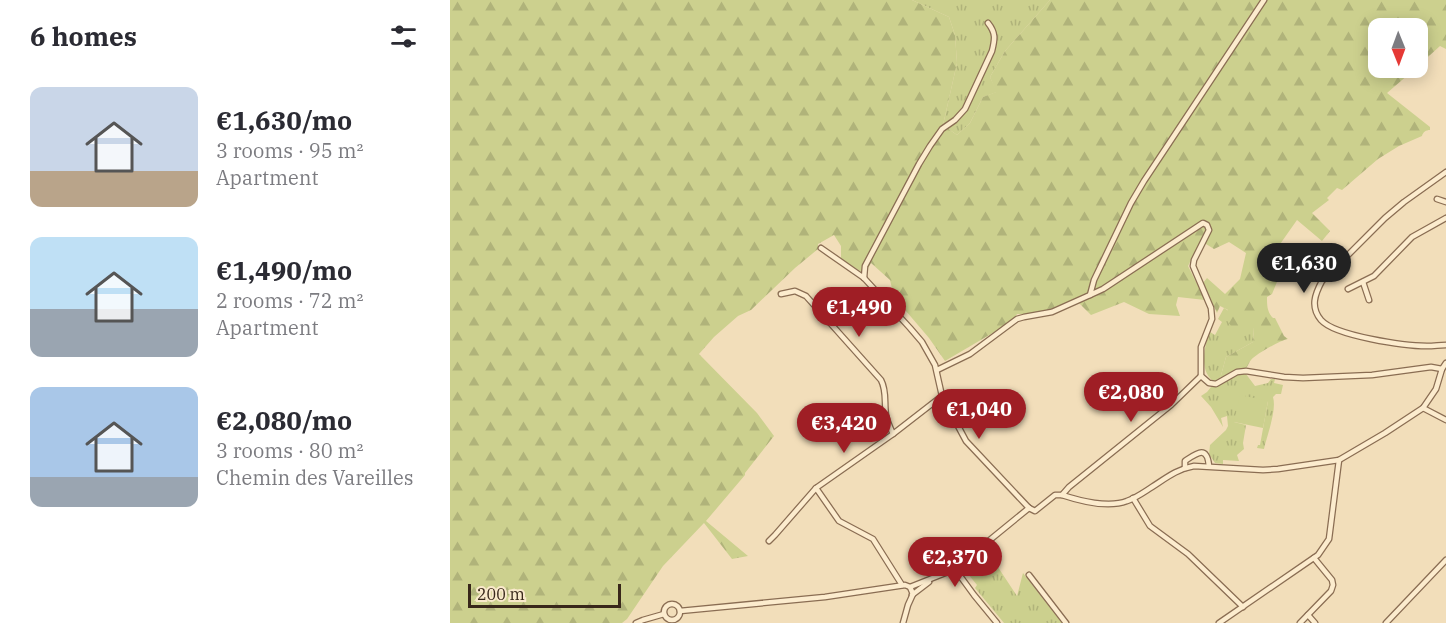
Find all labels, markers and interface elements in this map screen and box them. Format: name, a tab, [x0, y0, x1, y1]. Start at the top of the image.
north arrow	[1368, 18, 1428, 78]
map controls	[1368, 18, 1428, 78]
text: 6 homes	[30, 19, 137, 53]
icon: filters	[387, 20, 420, 53]
text: €1,630/mo	[216, 103, 352, 137]
icon: home	[78, 111, 150, 183]
text: 3 rooms · 95 m²	[216, 137, 363, 164]
text: Apartment	[216, 164, 319, 191]
pin: €1,630	[1255, 243, 1353, 294]
text: €1,630	[1271, 249, 1337, 276]
text: €1,490/mo	[216, 253, 352, 287]
icon: home	[78, 261, 150, 333]
text: 2 rooms · 72 m²	[216, 287, 363, 314]
pin: €1,490	[810, 287, 908, 338]
text: €1,490	[826, 293, 892, 320]
text: Apartment	[216, 314, 319, 341]
pin: €2,080	[1082, 372, 1180, 423]
text: €2,080	[1098, 378, 1164, 405]
pin: €1,040	[930, 389, 1028, 440]
text: €1,040	[946, 395, 1012, 422]
text: €2,080/mo	[216, 403, 352, 437]
pin: €3,420	[795, 403, 893, 454]
text: €3,420	[811, 409, 877, 436]
icon: home	[78, 411, 150, 483]
text: 3 rooms · 80 m²	[216, 437, 363, 464]
text: Chemin des Vareilles	[216, 464, 414, 491]
pin: €2,370	[906, 537, 1004, 588]
text: €2,370	[922, 543, 988, 570]
scale bar	[468, 581, 621, 608]
text: 200 m	[477, 584, 525, 604]

